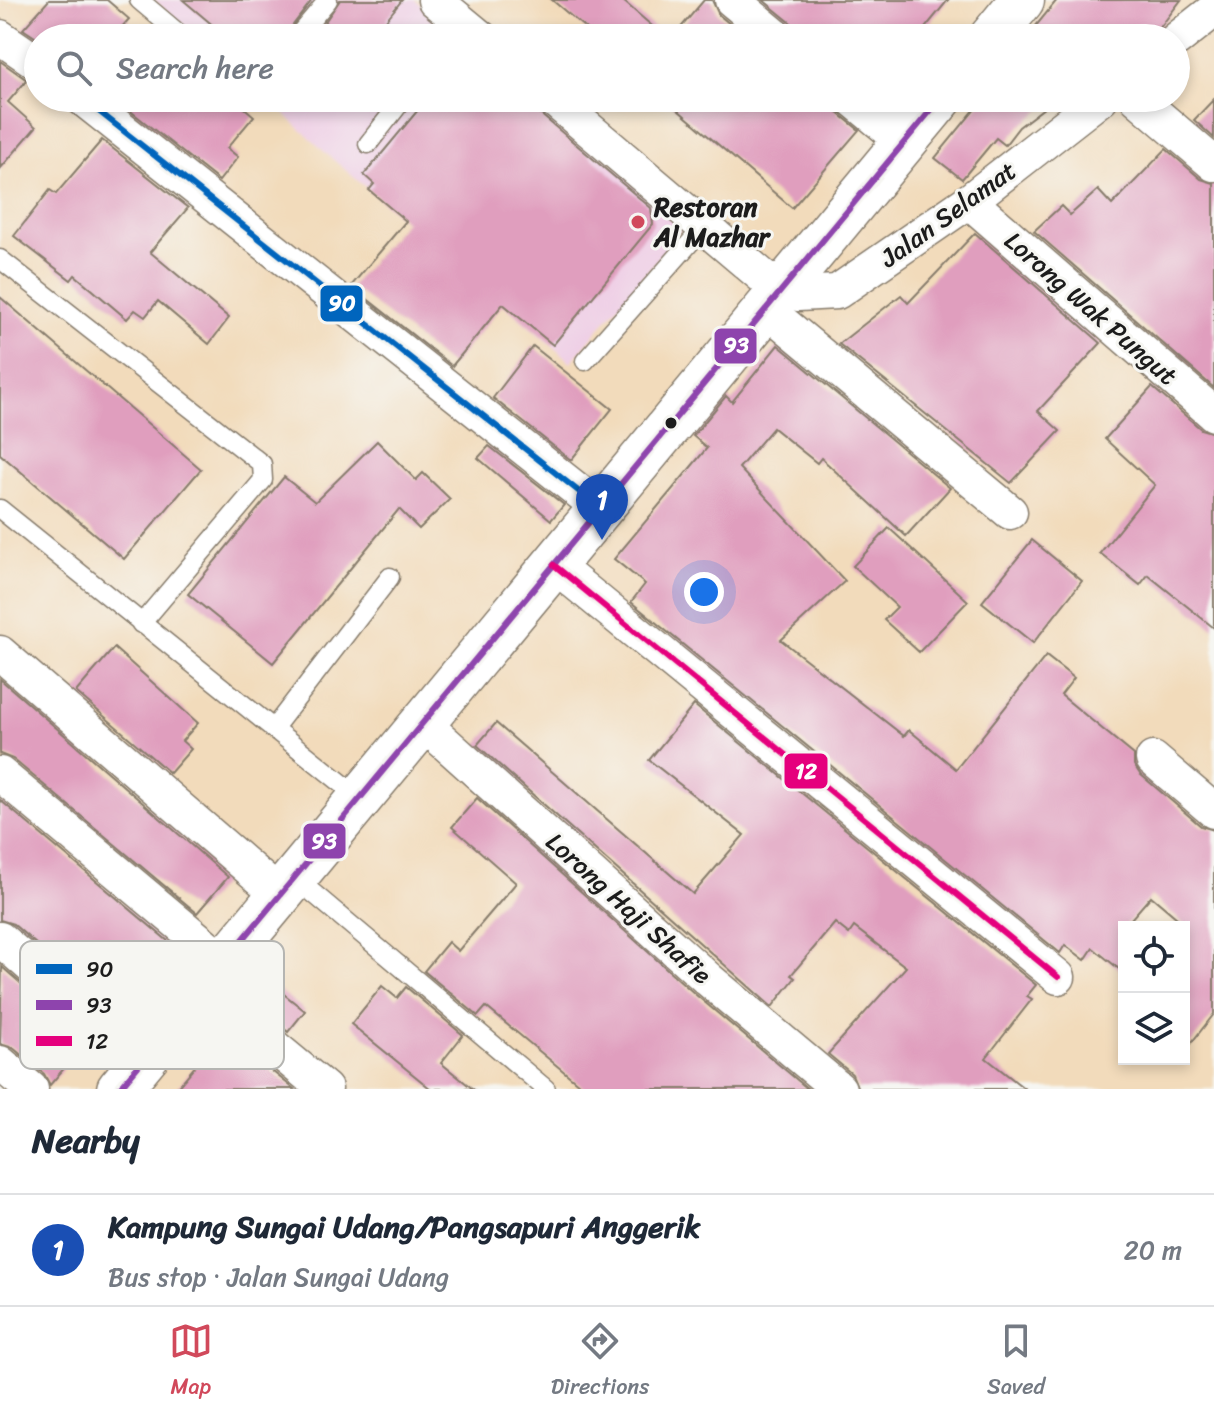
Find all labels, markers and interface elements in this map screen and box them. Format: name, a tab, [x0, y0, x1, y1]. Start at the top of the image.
search box	[24, 24, 1190, 112]
text: Search here	[116, 41, 274, 95]
icon: search	[52, 46, 96, 90]
street label: Jalan Selamat	[869, 148, 1026, 280]
place label: Restoran Al Mazhar	[653, 184, 772, 260]
marker: Restoran Al Mazhar	[629, 213, 647, 231]
street label: Lorong Wak Pungut	[994, 219, 1188, 397]
line badge: 90	[319, 284, 364, 323]
text: 90	[328, 284, 356, 323]
text: 93	[723, 326, 749, 365]
line badge: 93	[713, 327, 758, 365]
unlabelled marker	[663, 415, 679, 431]
pin: 1	[576, 474, 628, 540]
your location	[684, 572, 724, 612]
line badge: 12	[783, 752, 829, 790]
text: 12	[795, 752, 817, 791]
street label: Lorong Haji Shafie	[535, 820, 723, 996]
line badge: 93	[302, 822, 347, 860]
text: 93	[311, 822, 337, 861]
map controls	[1118, 921, 1190, 1065]
button: locate	[1118, 921, 1190, 993]
legend	[20, 941, 284, 1069]
text: 90	[86, 950, 113, 989]
text: 93	[86, 986, 112, 1025]
button: layers	[1118, 993, 1190, 1065]
text: 12	[86, 1022, 108, 1061]
text: Nearby	[32, 1111, 140, 1171]
text: Kampung Sungai Udang/Pangsapuri Anggerik	[108, 1200, 700, 1254]
text: 1	[52, 1227, 64, 1273]
text: 20 m	[1124, 1227, 1182, 1273]
text: Bus stop · Jalan Sungai Udang	[108, 1254, 449, 1300]
tab: Map	[169, 1319, 213, 1406]
tab: Directions	[551, 1319, 649, 1406]
tab: Saved	[987, 1319, 1045, 1406]

